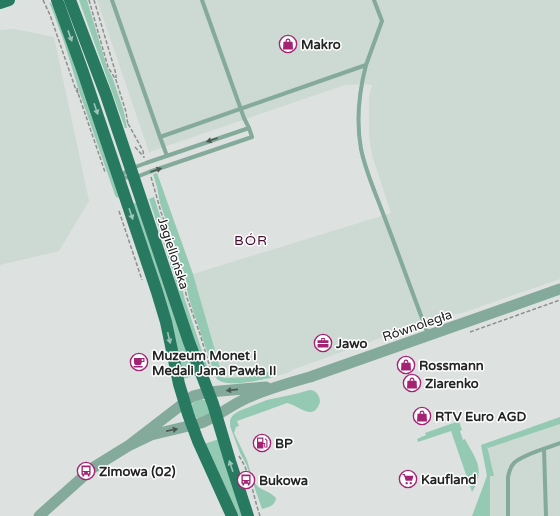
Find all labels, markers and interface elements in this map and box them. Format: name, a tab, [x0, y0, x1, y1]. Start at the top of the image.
one-way arrow	[68, 30, 74, 42]
shop icon: Makro	[278, 34, 298, 54]
place label: Makro	[301, 37, 341, 53]
one-way arrow	[93, 103, 99, 115]
one-way arrow	[206, 138, 218, 144]
one-way arrow	[150, 166, 162, 172]
one-way arrow	[129, 208, 135, 220]
street label: Jagiellońska	[154, 215, 192, 291]
district label: BÓR	[234, 232, 268, 249]
street label: Równoległa	[380, 307, 454, 345]
one-way arrow	[167, 332, 173, 344]
office icon: Jawo	[313, 333, 333, 353]
place label: Jawo	[335, 336, 367, 352]
place label: Muzeum Monet i Medali Jana Pawła II	[152, 348, 276, 379]
cafe icon: Muzeum Monet i Medali Jana Pawła II	[129, 352, 149, 372]
shop icon: Rossmann	[396, 355, 416, 375]
place label: Rossmann	[419, 358, 484, 374]
shop icon: Ziarenko	[402, 373, 422, 393]
place label: Ziarenko	[425, 376, 479, 392]
one-way arrow	[226, 387, 238, 393]
shop icon: RTV Euro AGD	[412, 406, 432, 426]
place label: RTV Euro AGD	[435, 409, 527, 425]
one-way arrow	[166, 426, 178, 432]
fuel station icon: BP	[252, 433, 272, 453]
place label: BP	[275, 436, 293, 452]
one-way arrow	[228, 459, 234, 471]
bus stop icon: Zimowa (02)	[76, 461, 96, 481]
place label: Zimowa (02)	[99, 464, 176, 480]
supermarket icon: Kaufland	[398, 469, 418, 489]
bus stop icon: Bukowa	[236, 470, 256, 490]
place label: Kaufland	[421, 472, 477, 488]
place label: Bukowa	[259, 473, 308, 489]

